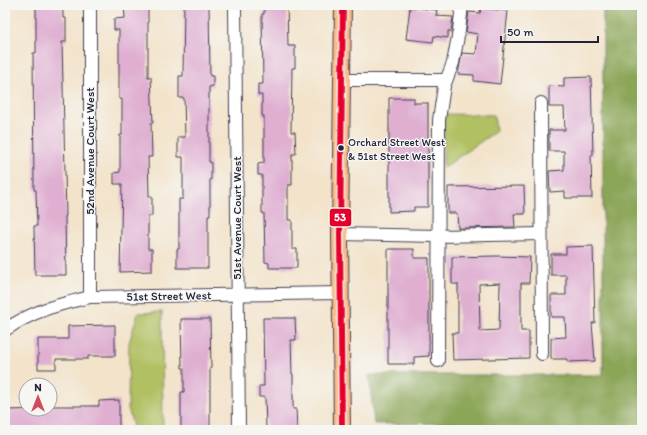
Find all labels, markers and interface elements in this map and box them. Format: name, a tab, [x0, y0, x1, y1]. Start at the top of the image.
scale bar	[501, 18, 598, 44]
text: 50 m	[507, 25, 533, 39]
street label: 52nd Avenue Court West	[83, 87, 97, 215]
place label: Orchard Street West & 51st Street West	[348, 136, 445, 163]
marker: Orchard Street West & 51st Street West	[336, 143, 346, 153]
street label: 51st Avenue Court West	[230, 156, 244, 280]
line badge: 53	[329, 208, 352, 227]
text: 53	[334, 211, 346, 224]
street label: 51st Street West	[126, 288, 212, 304]
north arrow	[18, 377, 58, 417]
text: N	[34, 381, 42, 394]

